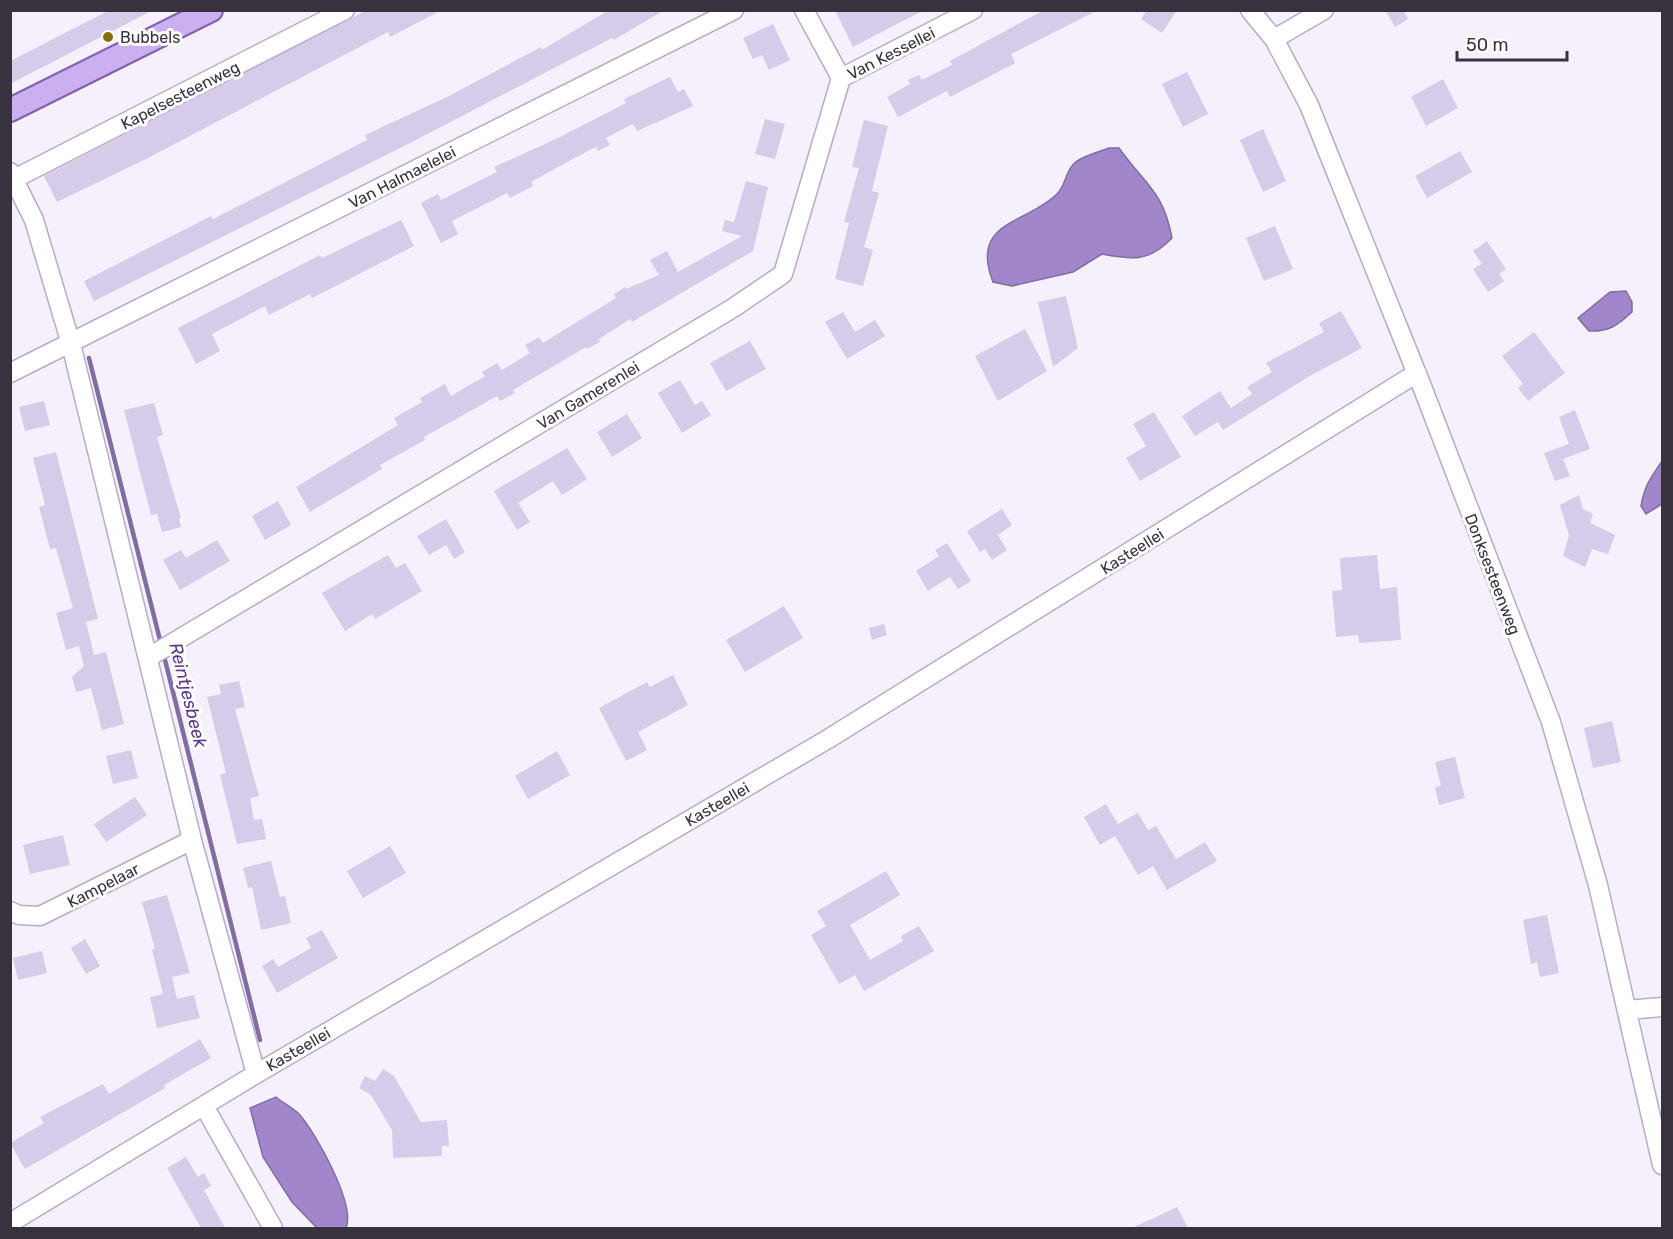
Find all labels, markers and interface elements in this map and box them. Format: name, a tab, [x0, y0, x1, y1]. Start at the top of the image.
street label: Van Kessellei	[844, 23, 938, 84]
scale bar	[1457, 24, 1566, 62]
place label: Bubbels	[120, 28, 180, 47]
marker: Bubbels	[101, 30, 115, 44]
text: 50 m	[1466, 34, 1509, 56]
street label: Kapelsesteenweg	[118, 57, 243, 134]
street label: Van Halmaelelei	[345, 142, 459, 213]
street label: Van Gamerenlei	[534, 357, 643, 434]
street label: Donksesteenweg	[1461, 511, 1524, 637]
street label: Kasteellei	[1097, 524, 1168, 578]
water label: Reintjesbeek	[164, 640, 212, 751]
street label: Kasteellei	[682, 778, 753, 830]
street label: Kampelaar	[64, 859, 143, 912]
street label: Kasteellei	[263, 1023, 334, 1075]

